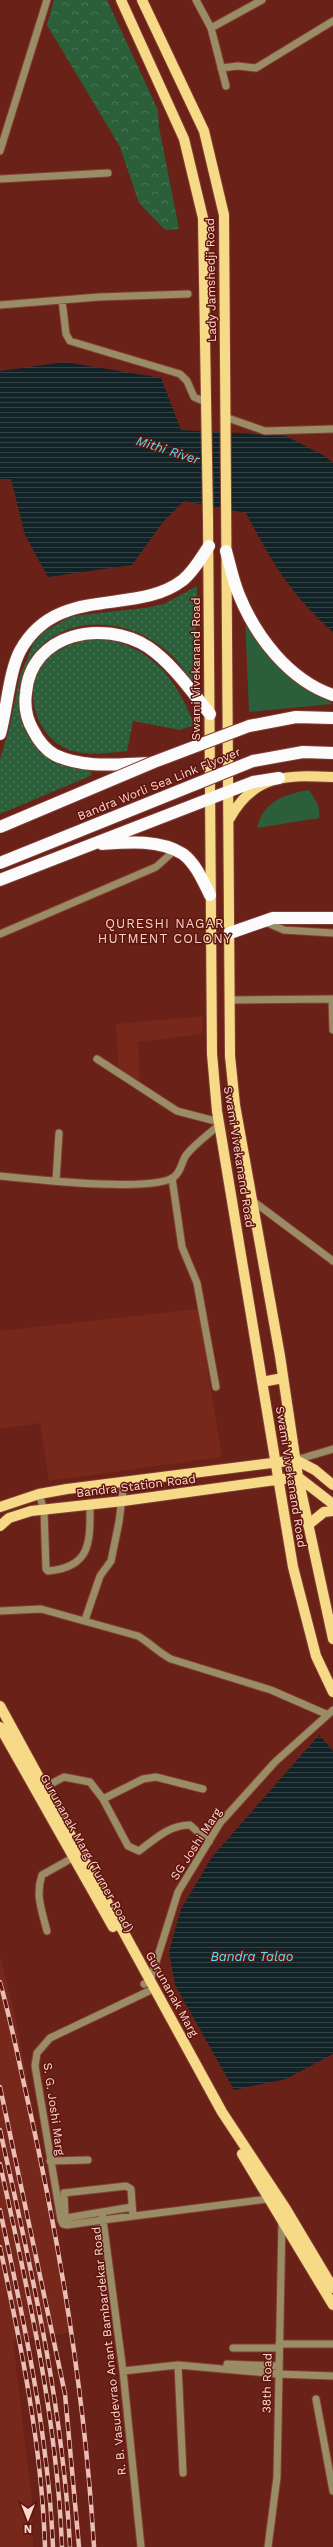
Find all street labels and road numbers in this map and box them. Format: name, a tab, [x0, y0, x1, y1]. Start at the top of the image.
street label: Lady Jamshedji Road	[203, 218, 219, 342]
street label: Swami Vivekanand Road	[189, 598, 203, 740]
street label: Bandra Worli Sea Link Flyover	[75, 745, 243, 823]
street label: Swami Vivekanand Road	[221, 1085, 257, 1229]
street label: Swami Vivekanand Road	[273, 1405, 309, 1549]
street label: Bandra Station Road	[75, 1472, 197, 1500]
street label: Gurunanak Marg (Turner Road)	[37, 1771, 137, 1935]
street label: SG Joshi Marg	[168, 1805, 225, 1883]
street label: Gurunanak Marg	[143, 1949, 202, 2040]
street label: S. G. Joshi Marg	[41, 2062, 68, 2157]
street label: R. B. Vasudevrao Anant Bambardekar Road	[89, 2226, 129, 2476]
street label: 38th Road	[259, 2353, 275, 2413]

